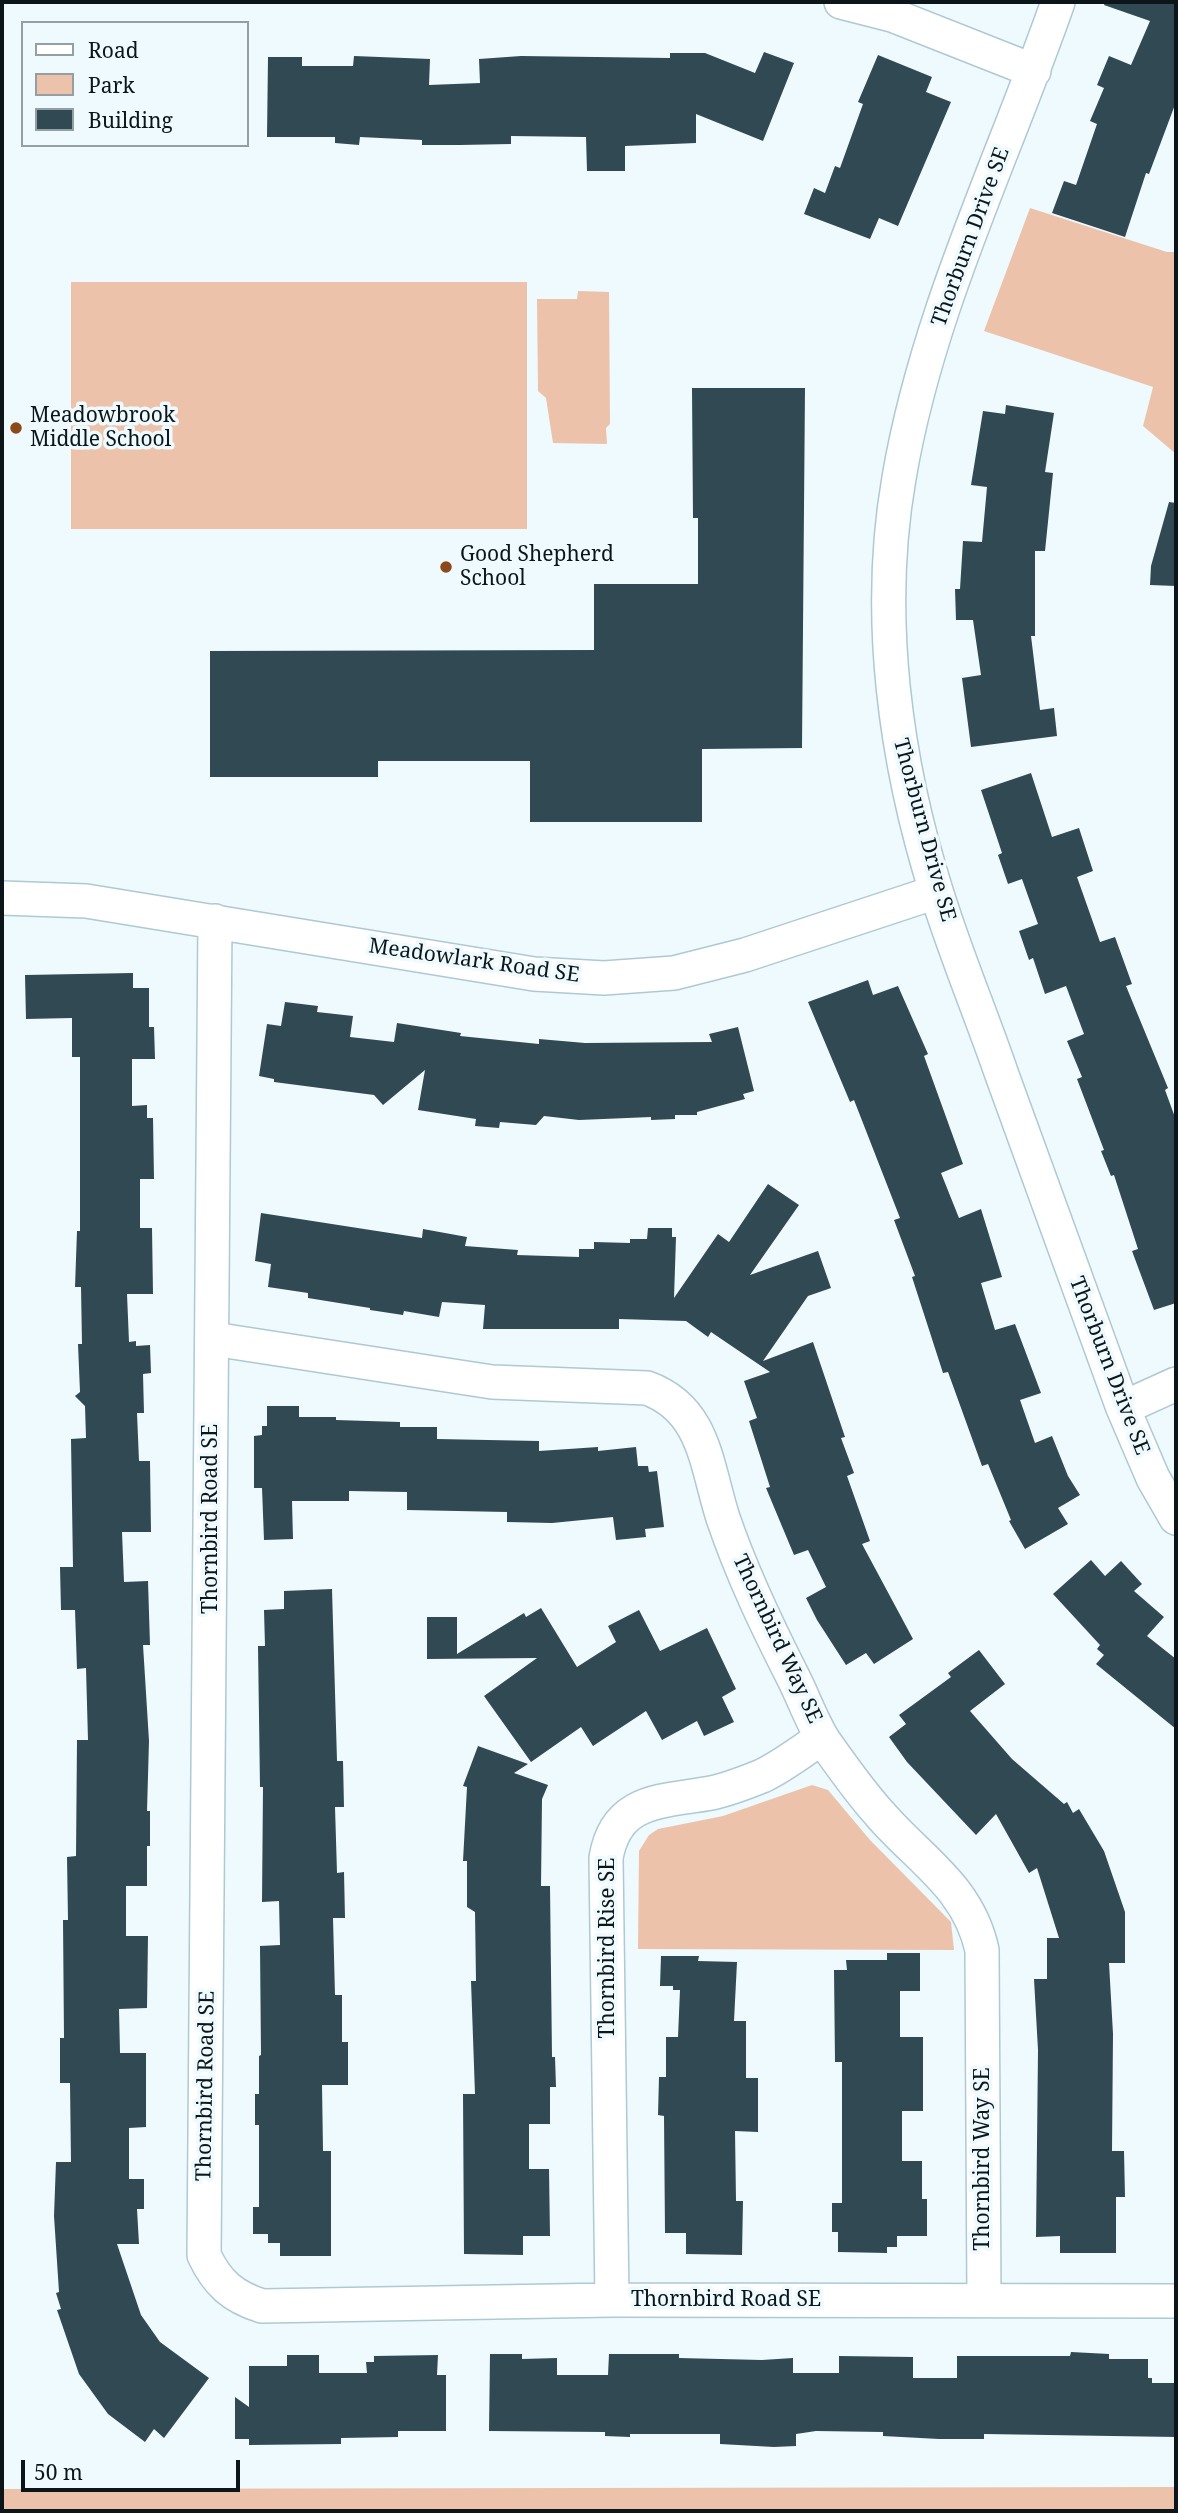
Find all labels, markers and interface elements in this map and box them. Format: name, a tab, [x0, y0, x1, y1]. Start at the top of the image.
legend	[21, 21, 248, 147]
text: Road	[88, 36, 139, 64]
text: Park	[88, 71, 135, 99]
text: Building	[88, 106, 173, 134]
street label: Thorburn Drive SE	[927, 144, 1015, 330]
place label: Meadowbrook Middle School	[30, 403, 175, 453]
marker: Meadowbrook Middle School	[8, 420, 24, 436]
place label: Good Shepherd School	[460, 542, 614, 592]
marker: Good Shepherd School	[438, 559, 454, 575]
street label: Thorburn Drive SE	[887, 736, 961, 924]
street label: Meadowlark Road SE	[367, 934, 581, 988]
street label: Thorburn Drive SE	[1063, 1273, 1155, 1459]
street label: Thornbird Road SE	[198, 1424, 224, 1614]
street label: Thornbird Way SE	[727, 1551, 827, 1727]
street label: Thornbird Rise SE	[595, 1858, 621, 2038]
street label: Thornbird Road SE	[192, 1991, 220, 2181]
street label: Thornbird Way SE	[970, 2067, 996, 2251]
street label: Thornbird Road SE	[631, 2287, 821, 2313]
scale bar	[24, 2446, 243, 2490]
text: 50 m	[34, 2458, 83, 2486]

